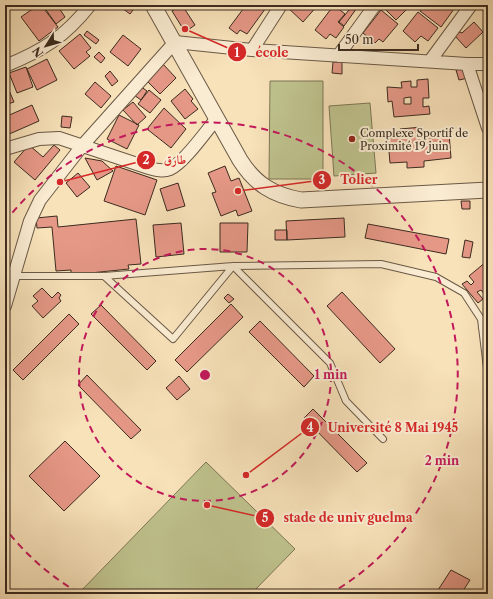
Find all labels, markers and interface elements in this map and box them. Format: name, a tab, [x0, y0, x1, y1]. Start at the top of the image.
north arrow	[26, 26, 66, 66]
scale bar	[339, 26, 418, 52]
text: 50 m	[345, 32, 374, 47]
callout: école	[227, 40, 296, 64]
text: N	[29, 44, 46, 60]
text: 1	[234, 45, 240, 60]
text: école	[256, 45, 288, 60]
place label: Complexe Sportif de Proximité 19 juin	[360, 126, 468, 153]
marker: Complexe Sportif de Proximité 19 juin	[347, 134, 357, 144]
callout: طارق	[136, 148, 194, 172]
text: 2	[142, 152, 150, 167]
text: طارق	[164, 152, 186, 167]
callout: Tolier	[312, 168, 385, 192]
text: 3	[319, 172, 326, 187]
text: Tolier	[340, 172, 378, 187]
text: 1 min	[315, 367, 348, 382]
centre of rings	[198, 368, 212, 382]
callout: Université 8 Mai 1945	[300, 415, 466, 439]
text: 4	[306, 420, 314, 435]
text: Université 8 Mai 1945	[328, 420, 459, 435]
text: 2 min	[425, 453, 460, 468]
callout: stade de univ guelma	[255, 506, 421, 530]
text: 5	[262, 510, 269, 525]
text: stade de univ guelma	[283, 510, 414, 525]

